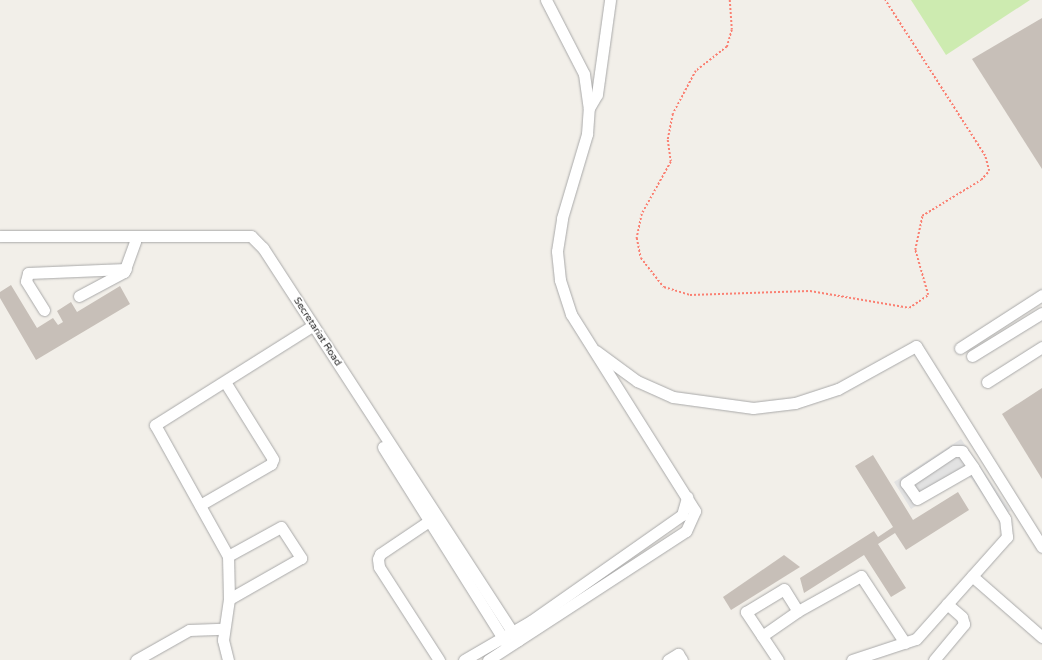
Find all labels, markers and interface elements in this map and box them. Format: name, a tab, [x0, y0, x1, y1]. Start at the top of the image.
street label: Secretariat Road	[290, 295, 344, 369]

